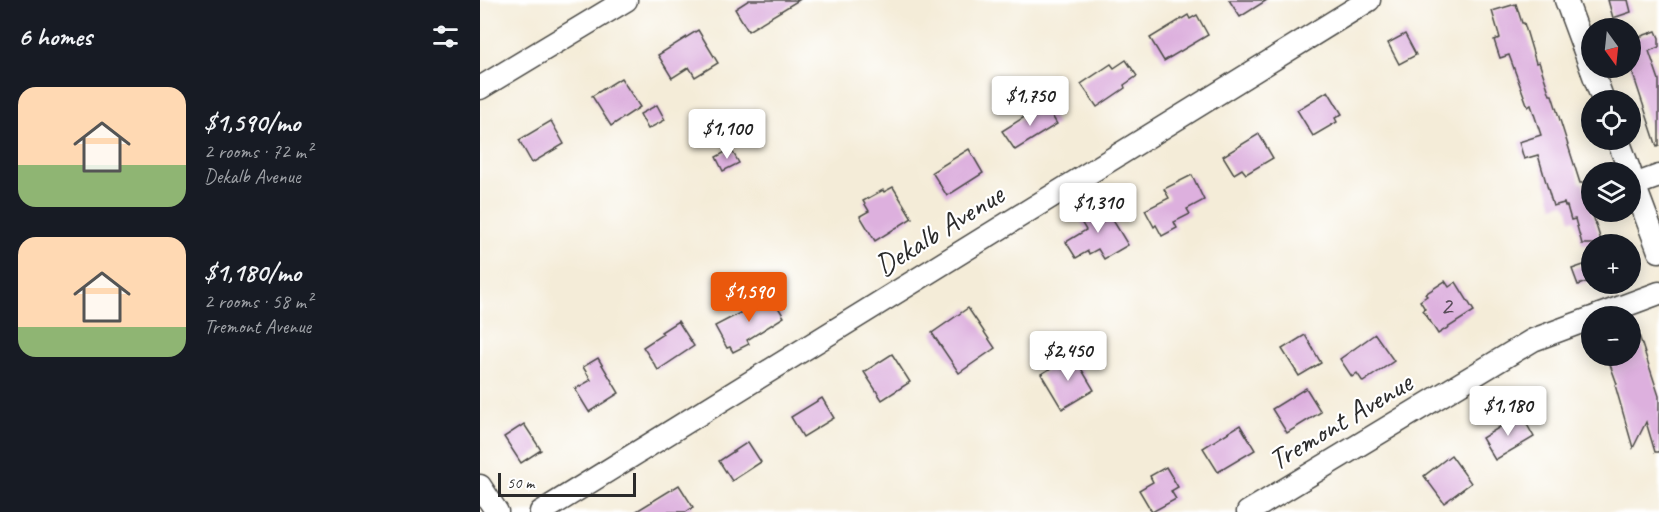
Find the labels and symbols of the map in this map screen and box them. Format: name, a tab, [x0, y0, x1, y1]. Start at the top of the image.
north arrow	[1581, 18, 1641, 78]
pin: $1,750	[981, 76, 1079, 127]
pin: $1,100	[678, 109, 776, 160]
street label: Dekalb Avenue	[868, 174, 1012, 284]
pin: $1,310	[1049, 183, 1147, 234]
pin: $1,590	[700, 272, 798, 323]
house number: 2	[1440, 288, 1454, 322]
pin: $2,450	[1019, 331, 1117, 382]
street label: Tremont Avenue	[1261, 362, 1421, 479]
pin: $1,180	[1459, 386, 1557, 437]
scale bar	[498, 470, 636, 498]

